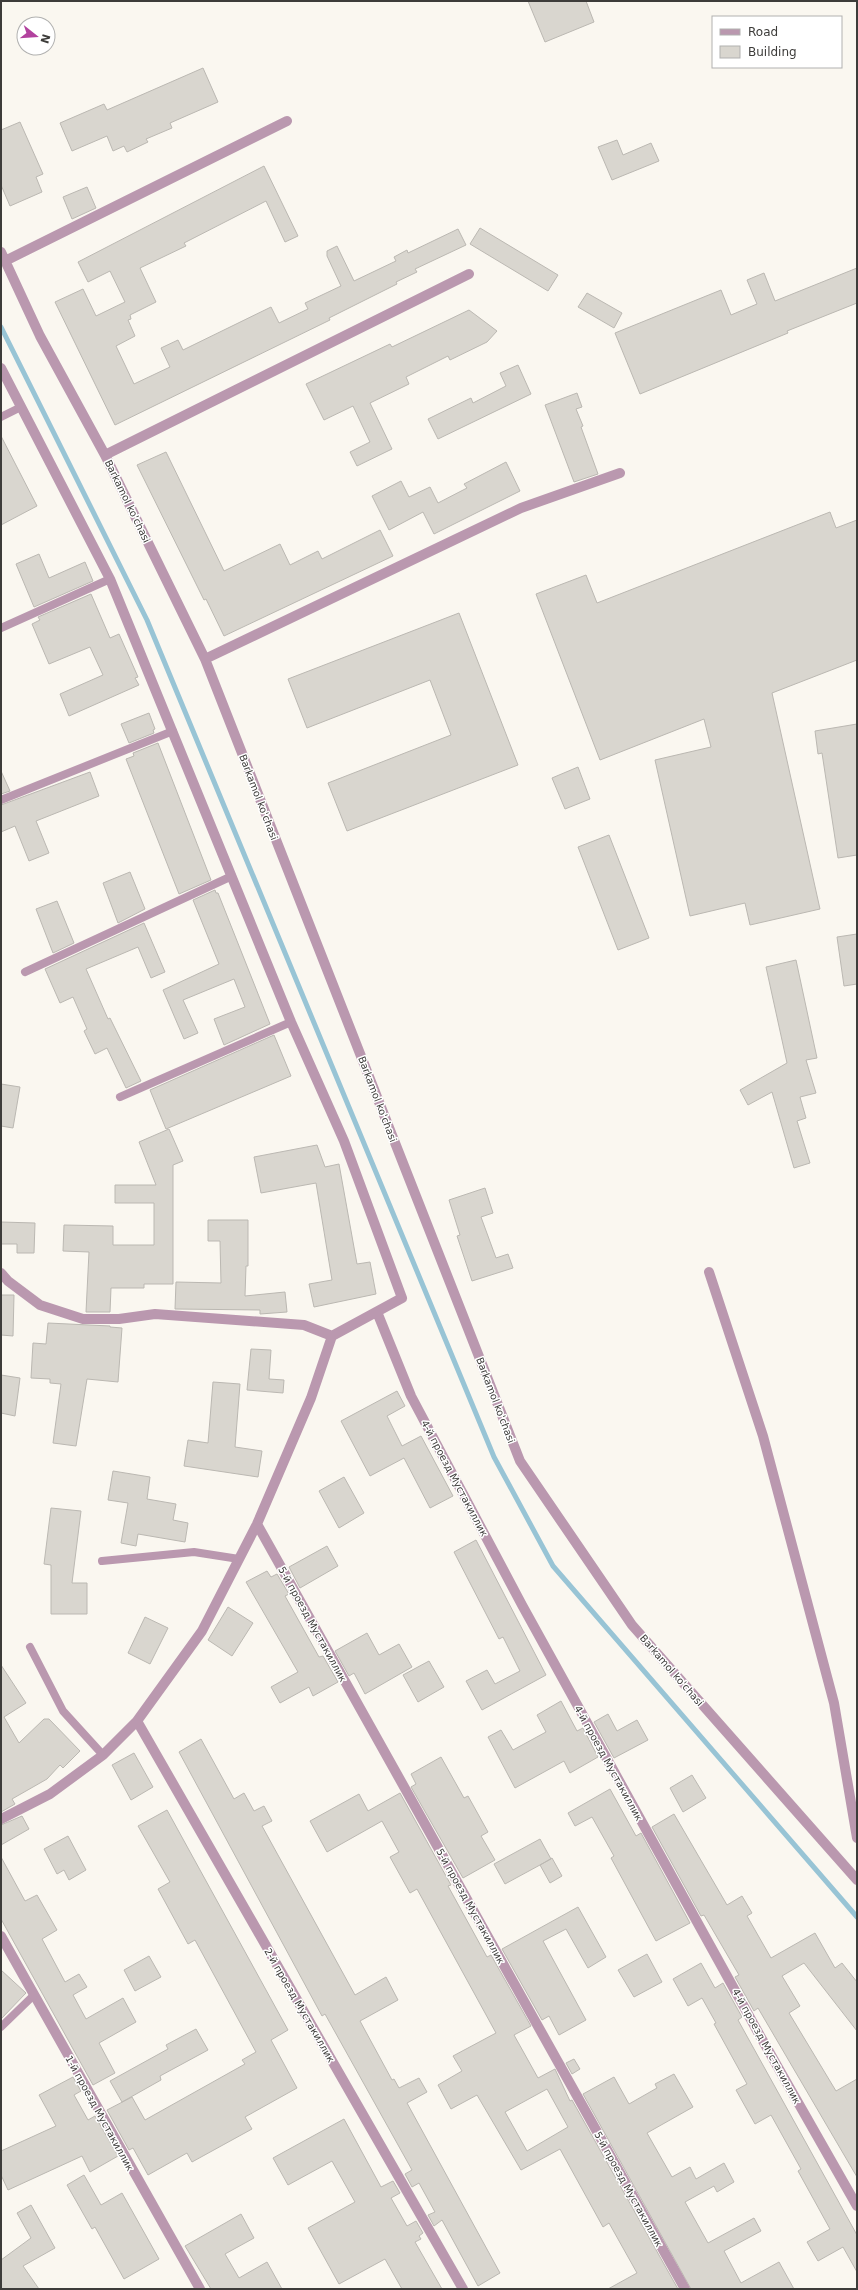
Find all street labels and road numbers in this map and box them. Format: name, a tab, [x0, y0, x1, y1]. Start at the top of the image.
street label: Barkamol ko'chasi	[103, 458, 152, 544]
street label: Barkamol ko'chasi	[237, 753, 280, 842]
street label: Barkamol ko'chasi	[356, 1055, 399, 1144]
street label: Barkamol ko'chasi	[474, 1356, 517, 1445]
street label: 4-й проезд Мустакиллик	[419, 1418, 490, 1538]
street label: 5-й проезд Мустакиллик	[276, 1565, 349, 1684]
street label: Barkamol ko'chasi	[638, 1632, 706, 1708]
street label: 4-й проезд Мустакиллик	[572, 1704, 645, 1823]
street label: 5-й проезд Мустакиллик	[434, 1847, 507, 1966]
street label: 2-й проезд Мустакиллик	[262, 1946, 337, 2064]
street label: 4-й проезд Мустакиллик	[730, 1987, 803, 2106]
street label: 1-й проезд Мустакиллик	[63, 2054, 136, 2173]
street label: 5-й проезд Мустакиллик	[592, 2130, 665, 2249]

